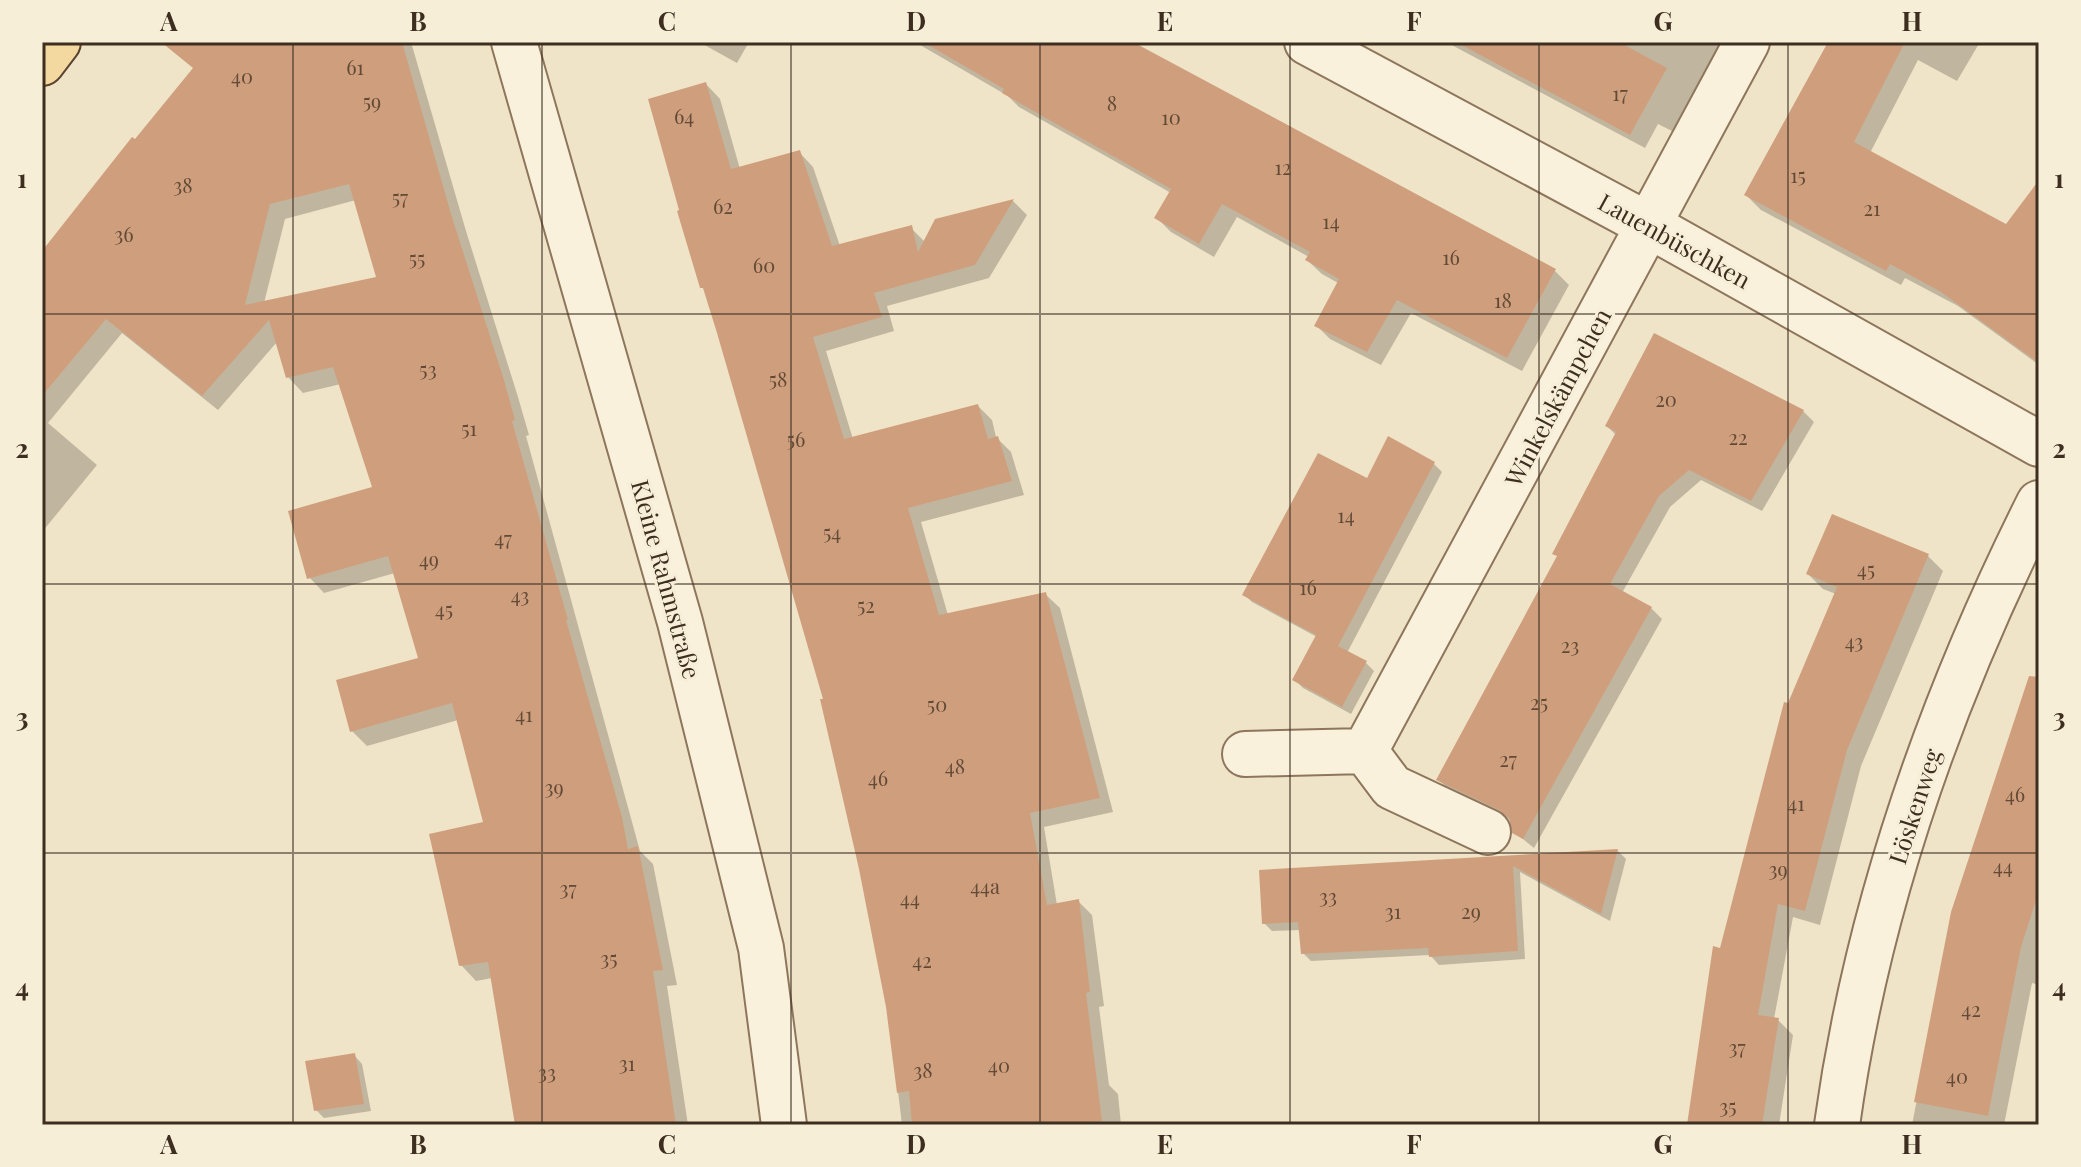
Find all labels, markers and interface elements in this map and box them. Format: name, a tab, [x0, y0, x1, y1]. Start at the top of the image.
text: A	[159, 3, 178, 38]
text: B	[409, 3, 427, 38]
text: C	[658, 3, 676, 38]
text: D	[906, 3, 926, 38]
text: E	[1157, 3, 1173, 38]
text: F	[1406, 3, 1422, 38]
text: G	[1653, 3, 1673, 38]
text: H	[1902, 3, 1922, 38]
house number: 61	[346, 53, 364, 80]
house number: 40	[231, 62, 253, 89]
house number: 17	[1612, 79, 1628, 106]
house number: 59	[363, 87, 381, 114]
house number: 8	[1107, 89, 1117, 116]
house number: 64	[674, 102, 694, 129]
house number: 10	[1161, 103, 1181, 130]
house number: 12	[1275, 153, 1291, 180]
text: 1	[17, 160, 27, 195]
text: 1	[2054, 160, 2064, 195]
house number: 15	[1790, 161, 1806, 188]
house number: 38	[173, 171, 193, 198]
house number: 57	[392, 183, 408, 210]
street label: Lauenbüschken	[1593, 185, 1757, 295]
house number: 62	[713, 192, 733, 219]
house number: 21	[1864, 194, 1880, 221]
house number: 14	[1322, 207, 1340, 234]
house number: 36	[114, 220, 134, 247]
house number: 16	[1442, 243, 1460, 270]
house number: 55	[409, 244, 425, 271]
house number: 60	[753, 251, 775, 278]
house number: 18	[1494, 286, 1512, 313]
street label: Winkelskämpchen	[1496, 302, 1617, 492]
house number: 53	[419, 355, 437, 382]
house number: 58	[769, 365, 787, 392]
house number: 20	[1655, 385, 1677, 412]
house number: 51	[461, 414, 477, 441]
house number: 22	[1728, 423, 1748, 450]
house number: 56	[787, 425, 805, 452]
text: 2	[15, 430, 29, 465]
text: 2	[2052, 430, 2066, 465]
street label: Kleine Rahmstraße	[625, 476, 709, 682]
house number: 14	[1337, 501, 1355, 528]
house number: 54	[823, 518, 841, 545]
house number: 47	[494, 524, 512, 551]
house number: 49	[419, 545, 439, 572]
house number: 45	[1857, 555, 1875, 582]
house number: 16	[1299, 573, 1317, 600]
house number: 43	[511, 581, 529, 608]
house number: 52	[857, 591, 875, 618]
house number: 45	[435, 595, 453, 622]
house number: 43	[1845, 627, 1863, 654]
house number: 23	[1561, 631, 1579, 658]
house number: 25	[1530, 688, 1548, 715]
house number: 50	[927, 690, 947, 717]
text: 3	[16, 699, 28, 734]
text: 3	[2053, 699, 2065, 734]
house number: 41	[515, 700, 533, 727]
street label: Löskenweg	[1880, 744, 1948, 868]
house number: 27	[1499, 745, 1517, 772]
house number: 48	[945, 752, 965, 779]
house number: 46	[868, 764, 888, 791]
house number: 39	[544, 773, 564, 800]
house number: 46	[2005, 780, 2025, 807]
house number: 41	[1787, 789, 1805, 816]
house number: 44	[1993, 852, 2013, 879]
house number: 39	[1768, 855, 1788, 882]
house number: 44a	[970, 872, 1000, 899]
house number: 37	[559, 874, 577, 901]
house number: 33	[1319, 882, 1337, 909]
house number: 44	[900, 884, 920, 911]
house number: 31	[1385, 897, 1401, 924]
house number: 29	[1461, 897, 1481, 924]
house number: 35	[600, 944, 618, 971]
house number: 42	[912, 946, 932, 973]
text: 4	[15, 969, 29, 1004]
text: 4	[2052, 969, 2066, 1004]
house number: 42	[1961, 995, 1981, 1022]
house number: 37	[1728, 1033, 1746, 1060]
house number: 31	[619, 1049, 635, 1076]
house number: 40	[988, 1051, 1010, 1078]
house number: 38	[913, 1056, 933, 1083]
house number: 33	[538, 1058, 556, 1085]
house number: 40	[1946, 1062, 1968, 1089]
house number: 35	[1719, 1092, 1737, 1119]
text: A	[159, 1126, 178, 1161]
text: B	[409, 1126, 427, 1161]
text: C	[658, 1126, 676, 1161]
text: D	[906, 1126, 926, 1161]
text: E	[1157, 1126, 1173, 1161]
text: F	[1406, 1126, 1422, 1161]
text: G	[1653, 1126, 1673, 1161]
text: H	[1902, 1126, 1922, 1161]

